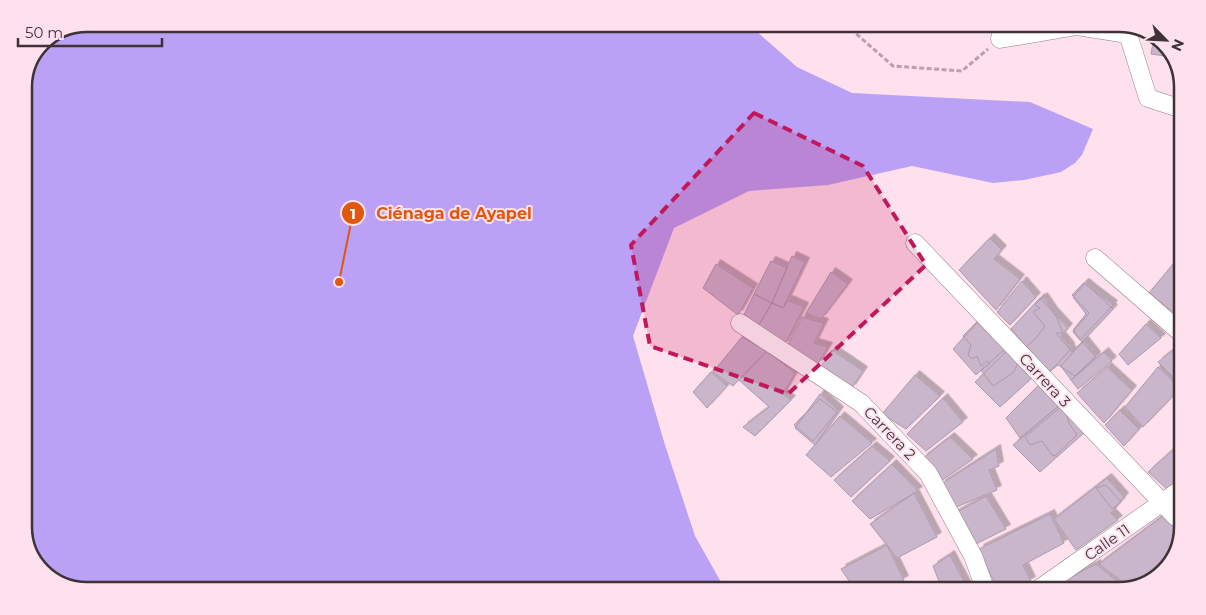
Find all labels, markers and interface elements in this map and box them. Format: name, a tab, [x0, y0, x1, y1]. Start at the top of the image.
scale bar	[18, 15, 161, 47]
north arrow	[1141, 15, 1191, 65]
text: 50 m	[25, 23, 63, 42]
text: N	[1167, 36, 1188, 54]
callout: Ciénaga de Ayapel	[341, 198, 541, 229]
text: 1	[350, 204, 356, 223]
text: Ciénaga de Ayapel	[376, 204, 532, 223]
street label: Carrera 3	[1015, 349, 1075, 411]
street label: Carrera 2	[860, 402, 920, 464]
street label: Calle 11	[1081, 520, 1133, 564]

